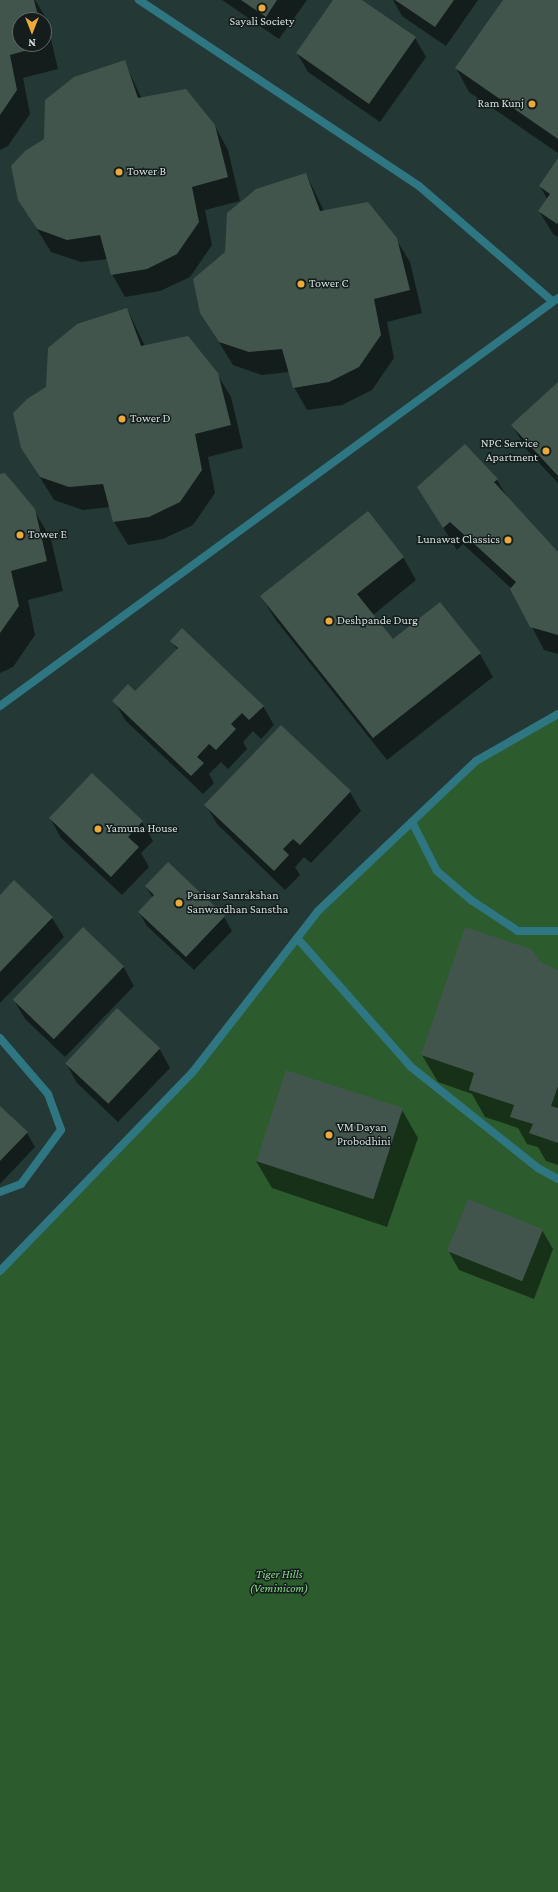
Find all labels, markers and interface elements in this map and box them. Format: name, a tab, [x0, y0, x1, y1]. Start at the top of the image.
marker: Sayali Society	[257, 3, 267, 13]
north arrow	[12, 12, 52, 52]
place label: Sayali Society	[229, 15, 295, 29]
text: N	[28, 37, 36, 49]
place label: Ram Kunj	[478, 97, 524, 111]
marker: Ram Kunj	[527, 99, 537, 109]
place label: Tower B	[127, 165, 166, 179]
marker: Tower B	[114, 167, 124, 177]
place label: Tower C	[309, 277, 349, 291]
marker: Tower C	[296, 279, 306, 289]
place label: Tower D	[130, 412, 170, 426]
marker: Tower D	[117, 414, 127, 424]
place label: NPC Service Apartment	[481, 437, 538, 465]
marker: NPC Service Apartment	[541, 446, 551, 456]
place label: Tower E	[28, 528, 67, 542]
marker: Tower E	[15, 530, 25, 540]
place label: Lunawat Classics	[417, 533, 500, 547]
marker: Lunawat Classics	[503, 535, 513, 545]
place label: Deshpande Durg	[337, 614, 418, 628]
marker: Deshpande Durg	[324, 616, 334, 626]
place label: Yamuna House	[106, 822, 178, 836]
marker: Yamuna House	[93, 824, 103, 834]
place label: Parisar Sanrakshan Sanwardhan Sanstha	[187, 889, 288, 917]
marker: Parisar Sanrakshan Sanwardhan Sanstha	[174, 898, 184, 908]
place label: VM Dayan Probodhini	[337, 1121, 391, 1149]
marker: VM Dayan Probodhini	[324, 1130, 334, 1140]
park label: Tiger Hills (Veminicom)	[250, 1568, 308, 1596]

